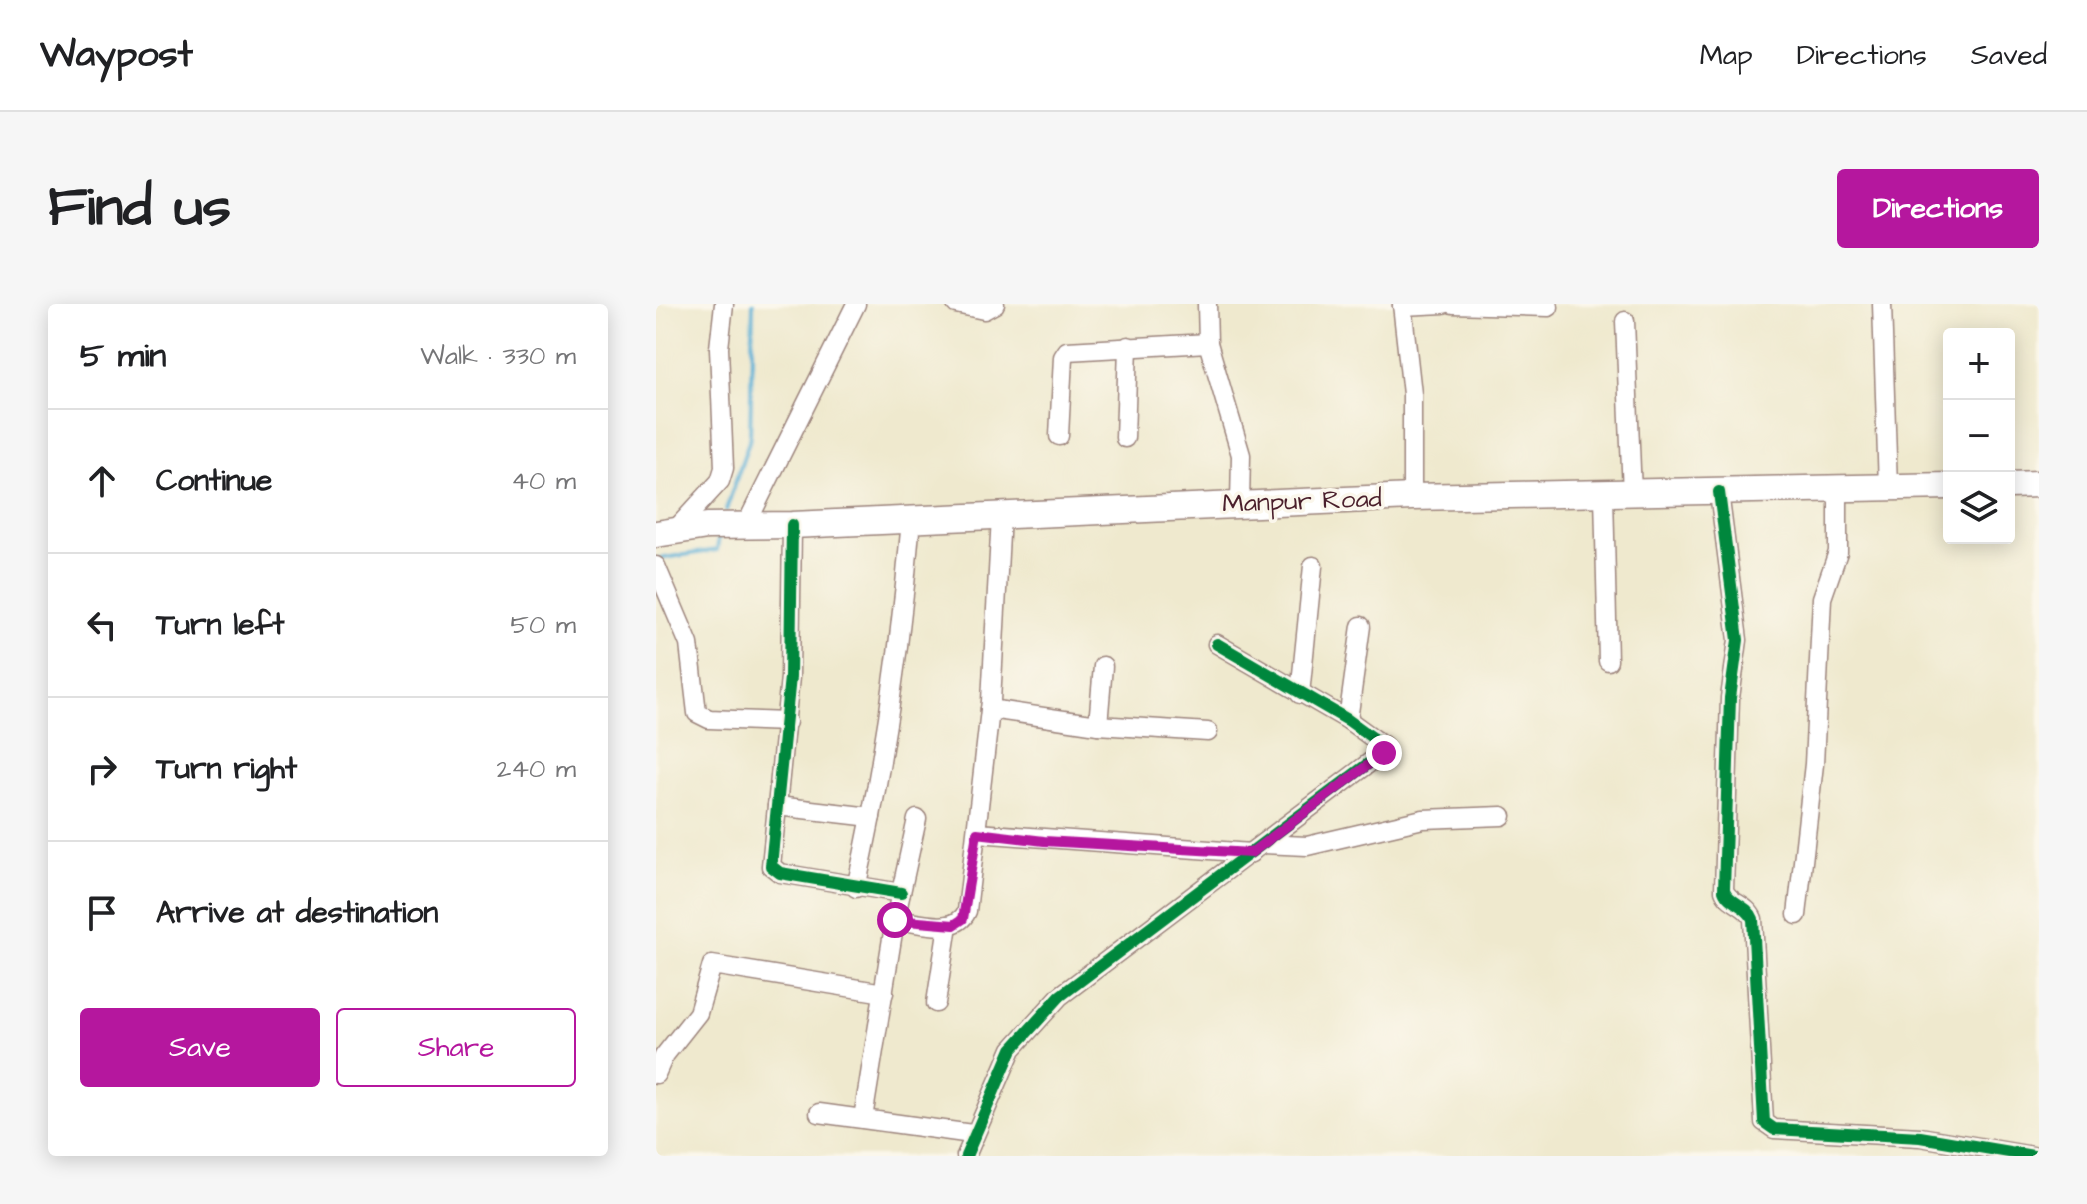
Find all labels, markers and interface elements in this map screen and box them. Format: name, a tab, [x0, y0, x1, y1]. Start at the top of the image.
text: Waypost	[40, 29, 193, 81]
text: Map	[1700, 36, 1753, 75]
text: Directions	[1797, 36, 1927, 75]
text: Saved	[1971, 36, 2047, 75]
text: Find us	[48, 169, 231, 247]
button: Directions	[1837, 169, 2039, 248]
map controls	[1943, 328, 2015, 544]
button: +	[1943, 328, 2015, 400]
text: 5 min	[80, 332, 166, 380]
text: Walk · 330 m	[420, 338, 576, 374]
button: −	[1943, 400, 2015, 472]
icon: ahead	[80, 459, 124, 503]
text: Continue	[156, 460, 272, 502]
text: 40 m	[511, 463, 576, 499]
button: layers	[1943, 472, 2015, 544]
street label: Manpur Road	[1221, 480, 1383, 522]
icon: left	[80, 603, 124, 647]
text: Turn left	[156, 604, 284, 646]
text: 50 m	[511, 607, 576, 643]
route end	[1366, 735, 1402, 771]
icon: right	[80, 747, 124, 791]
text: Turn right	[156, 748, 297, 790]
text: 240 m	[496, 751, 576, 787]
icon: arrive	[80, 891, 124, 935]
text: Arrive at destination	[156, 892, 438, 934]
route start	[877, 902, 913, 938]
button: Save	[80, 1008, 320, 1087]
button: Share	[336, 1008, 576, 1087]

